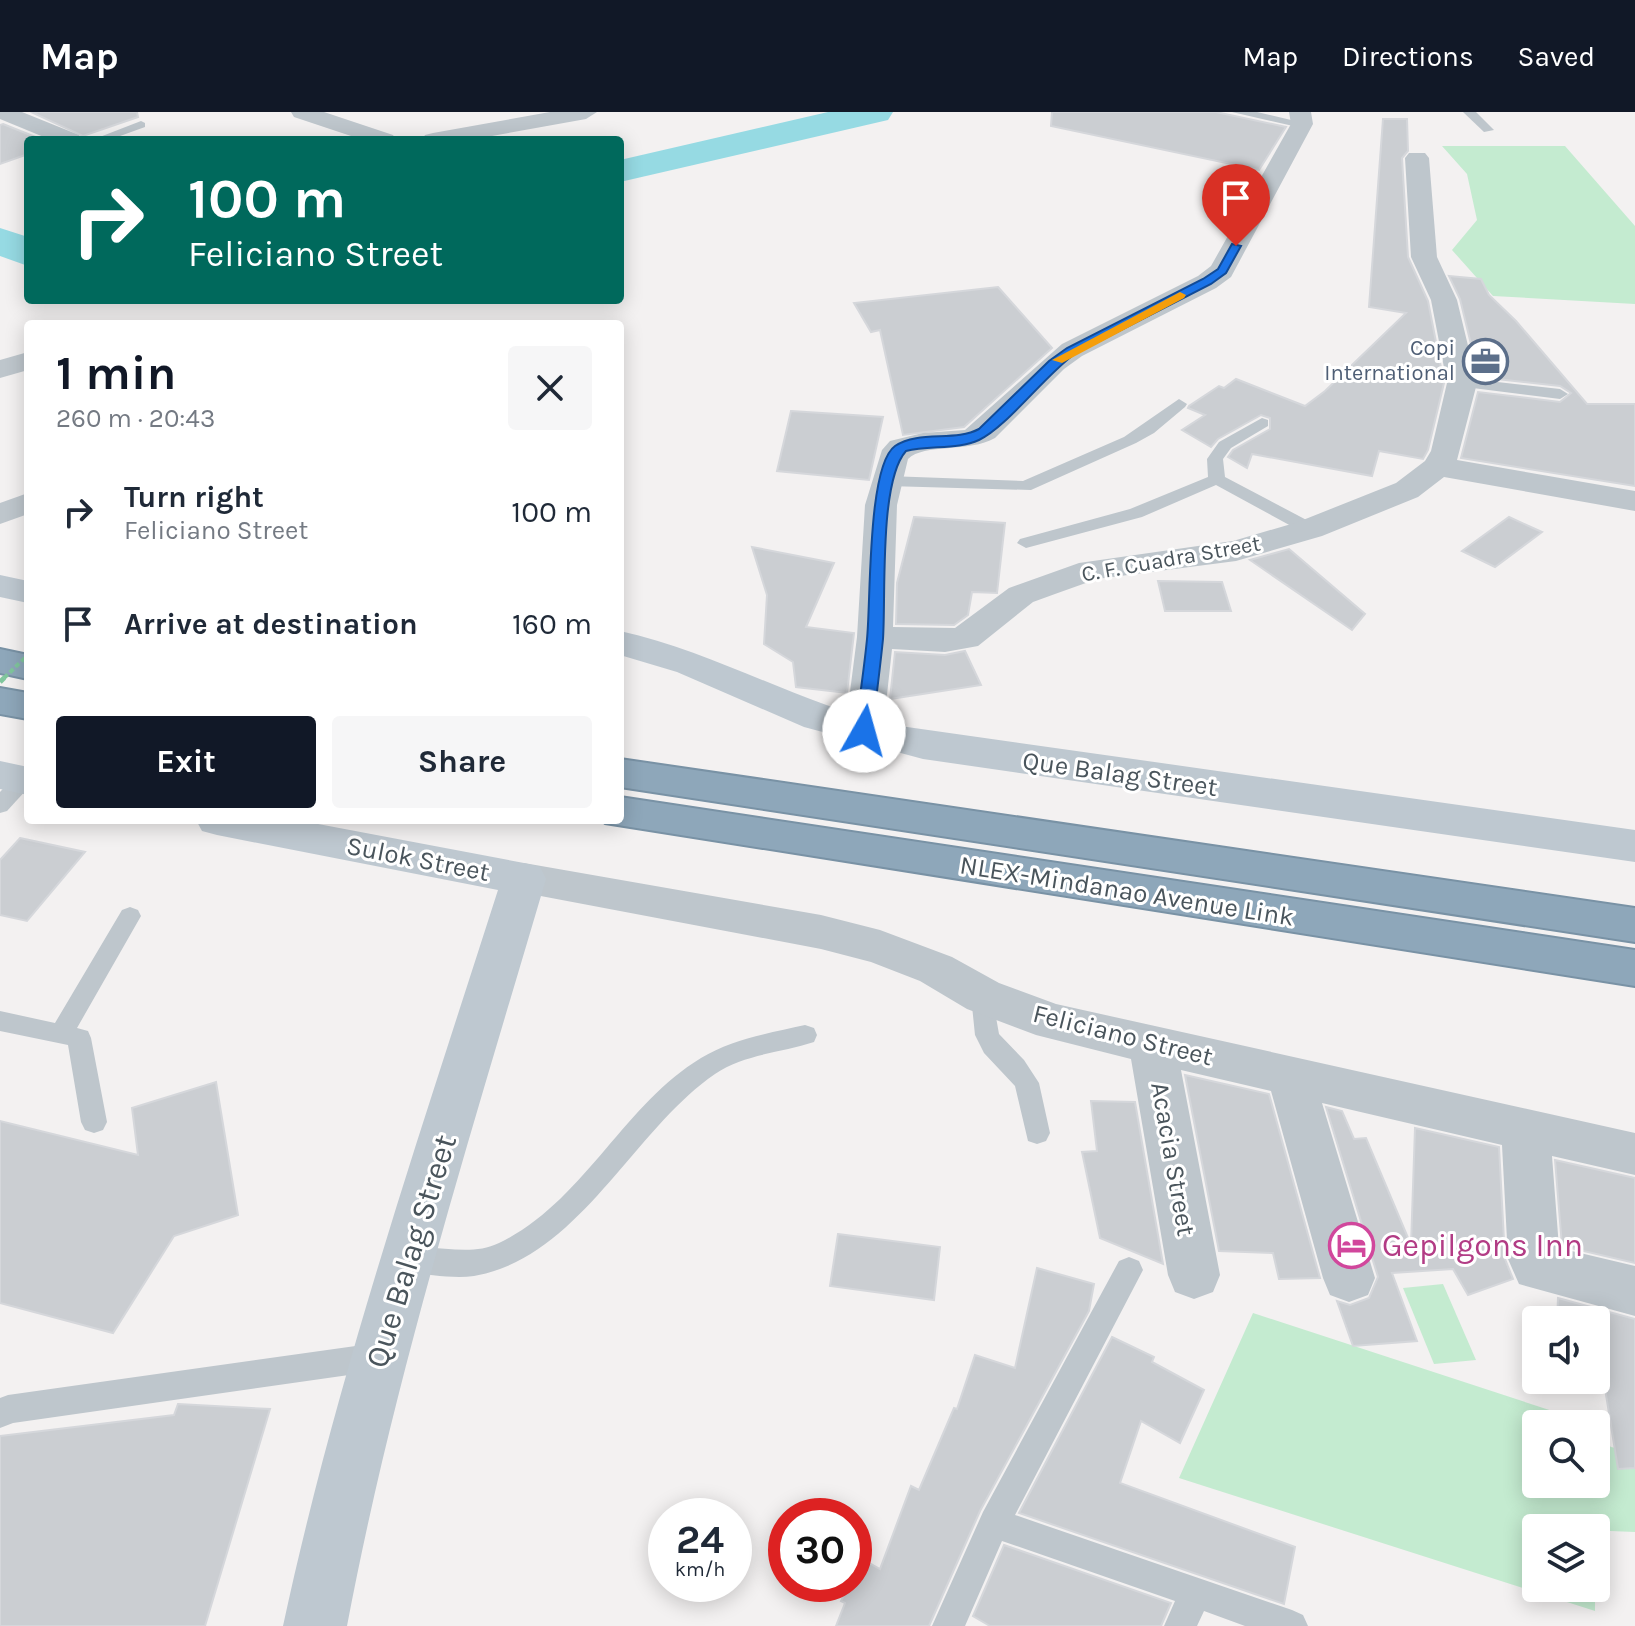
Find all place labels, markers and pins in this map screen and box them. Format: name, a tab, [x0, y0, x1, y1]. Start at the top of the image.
pin	[1202, 164, 1270, 246]
place label: Copi International	[1324, 335, 1455, 386]
office icon: Copi International	[1462, 337, 1510, 385]
hotel icon: Gepilgons Inn	[1327, 1221, 1375, 1269]
place label: Gepilgons Inn	[1382, 1227, 1583, 1264]

